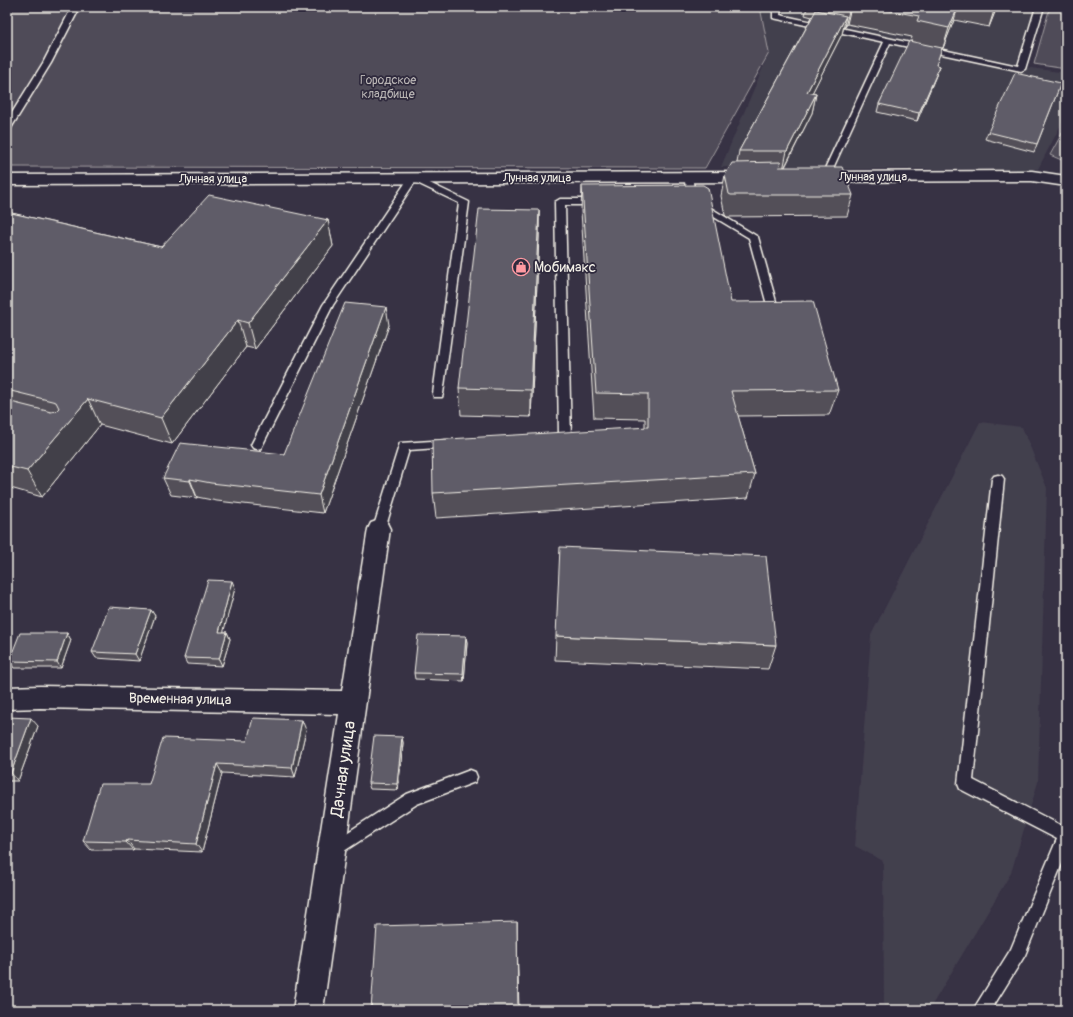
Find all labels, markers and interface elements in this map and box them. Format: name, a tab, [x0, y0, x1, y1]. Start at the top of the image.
park label: Городское кладбище	[360, 73, 416, 102]
street label: Лунная улица	[838, 170, 907, 185]
street label: Лунная улица	[502, 171, 571, 186]
street label: Лунная улица	[178, 172, 247, 187]
shop icon: Мобимакс	[511, 257, 531, 277]
place label: Мобимакс	[534, 259, 596, 276]
street label: Временная улица	[129, 690, 231, 708]
street label: Дачная улица	[326, 719, 360, 820]

